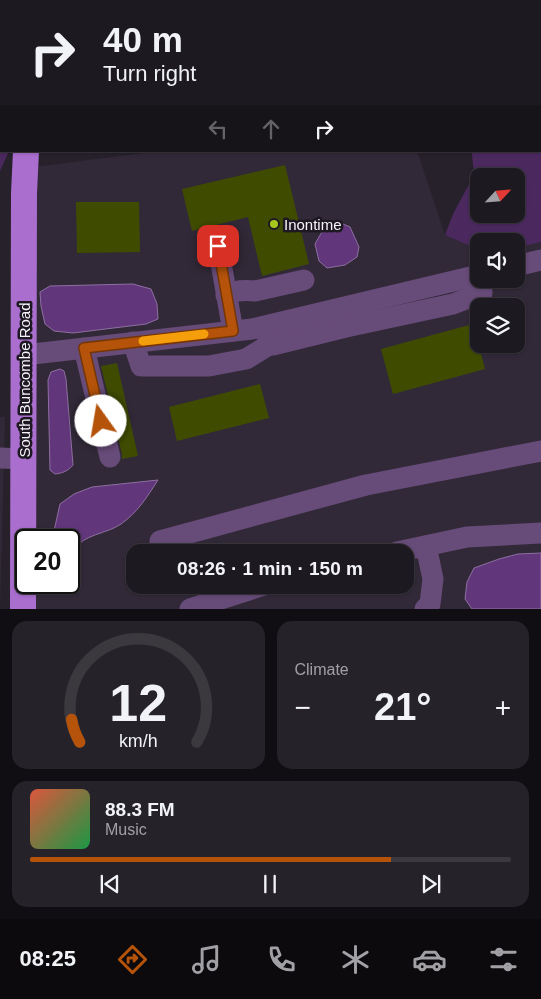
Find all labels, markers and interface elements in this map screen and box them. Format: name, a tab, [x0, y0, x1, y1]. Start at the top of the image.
icon: right	[20, 20, 85, 85]
text: 40 m	[103, 20, 183, 59]
text: Turn right	[103, 61, 196, 86]
icon: left	[204, 115, 232, 143]
icon: ahead	[257, 115, 285, 143]
icon: right	[310, 115, 338, 143]
north arrow	[470, 168, 525, 222]
map controls	[470, 168, 525, 353]
place label: Inontime	[284, 216, 342, 233]
marker: Inontime	[268, 218, 280, 230]
pin	[197, 225, 239, 267]
icon: arrive	[204, 232, 232, 260]
button: sound	[470, 233, 525, 288]
button: layers	[470, 298, 525, 353]
street label: South Buncombe Road	[16, 302, 33, 458]
position arrow	[74, 394, 126, 446]
speed limit sign: 20	[15, 529, 80, 594]
text: 08:26 · 1 min · 150 m	[177, 558, 363, 579]
text: Climate	[295, 661, 349, 678]
text: 12	[109, 674, 167, 732]
text: 21°	[374, 686, 431, 728]
text: −	[295, 692, 311, 723]
text: +	[495, 692, 511, 723]
text: km/h	[119, 731, 158, 751]
text: 88.3 FM	[105, 799, 175, 820]
text: Music	[105, 821, 147, 838]
icon: previous	[96, 870, 124, 898]
icon: pause	[256, 870, 284, 898]
icon: next	[417, 870, 445, 898]
icon: directions	[115, 942, 150, 977]
icon: music	[189, 942, 224, 977]
icon: phone	[264, 942, 299, 977]
icon: climate	[338, 942, 373, 977]
icon: car	[412, 942, 447, 977]
icon: filters	[486, 942, 521, 977]
text: 08:25	[20, 946, 76, 971]

